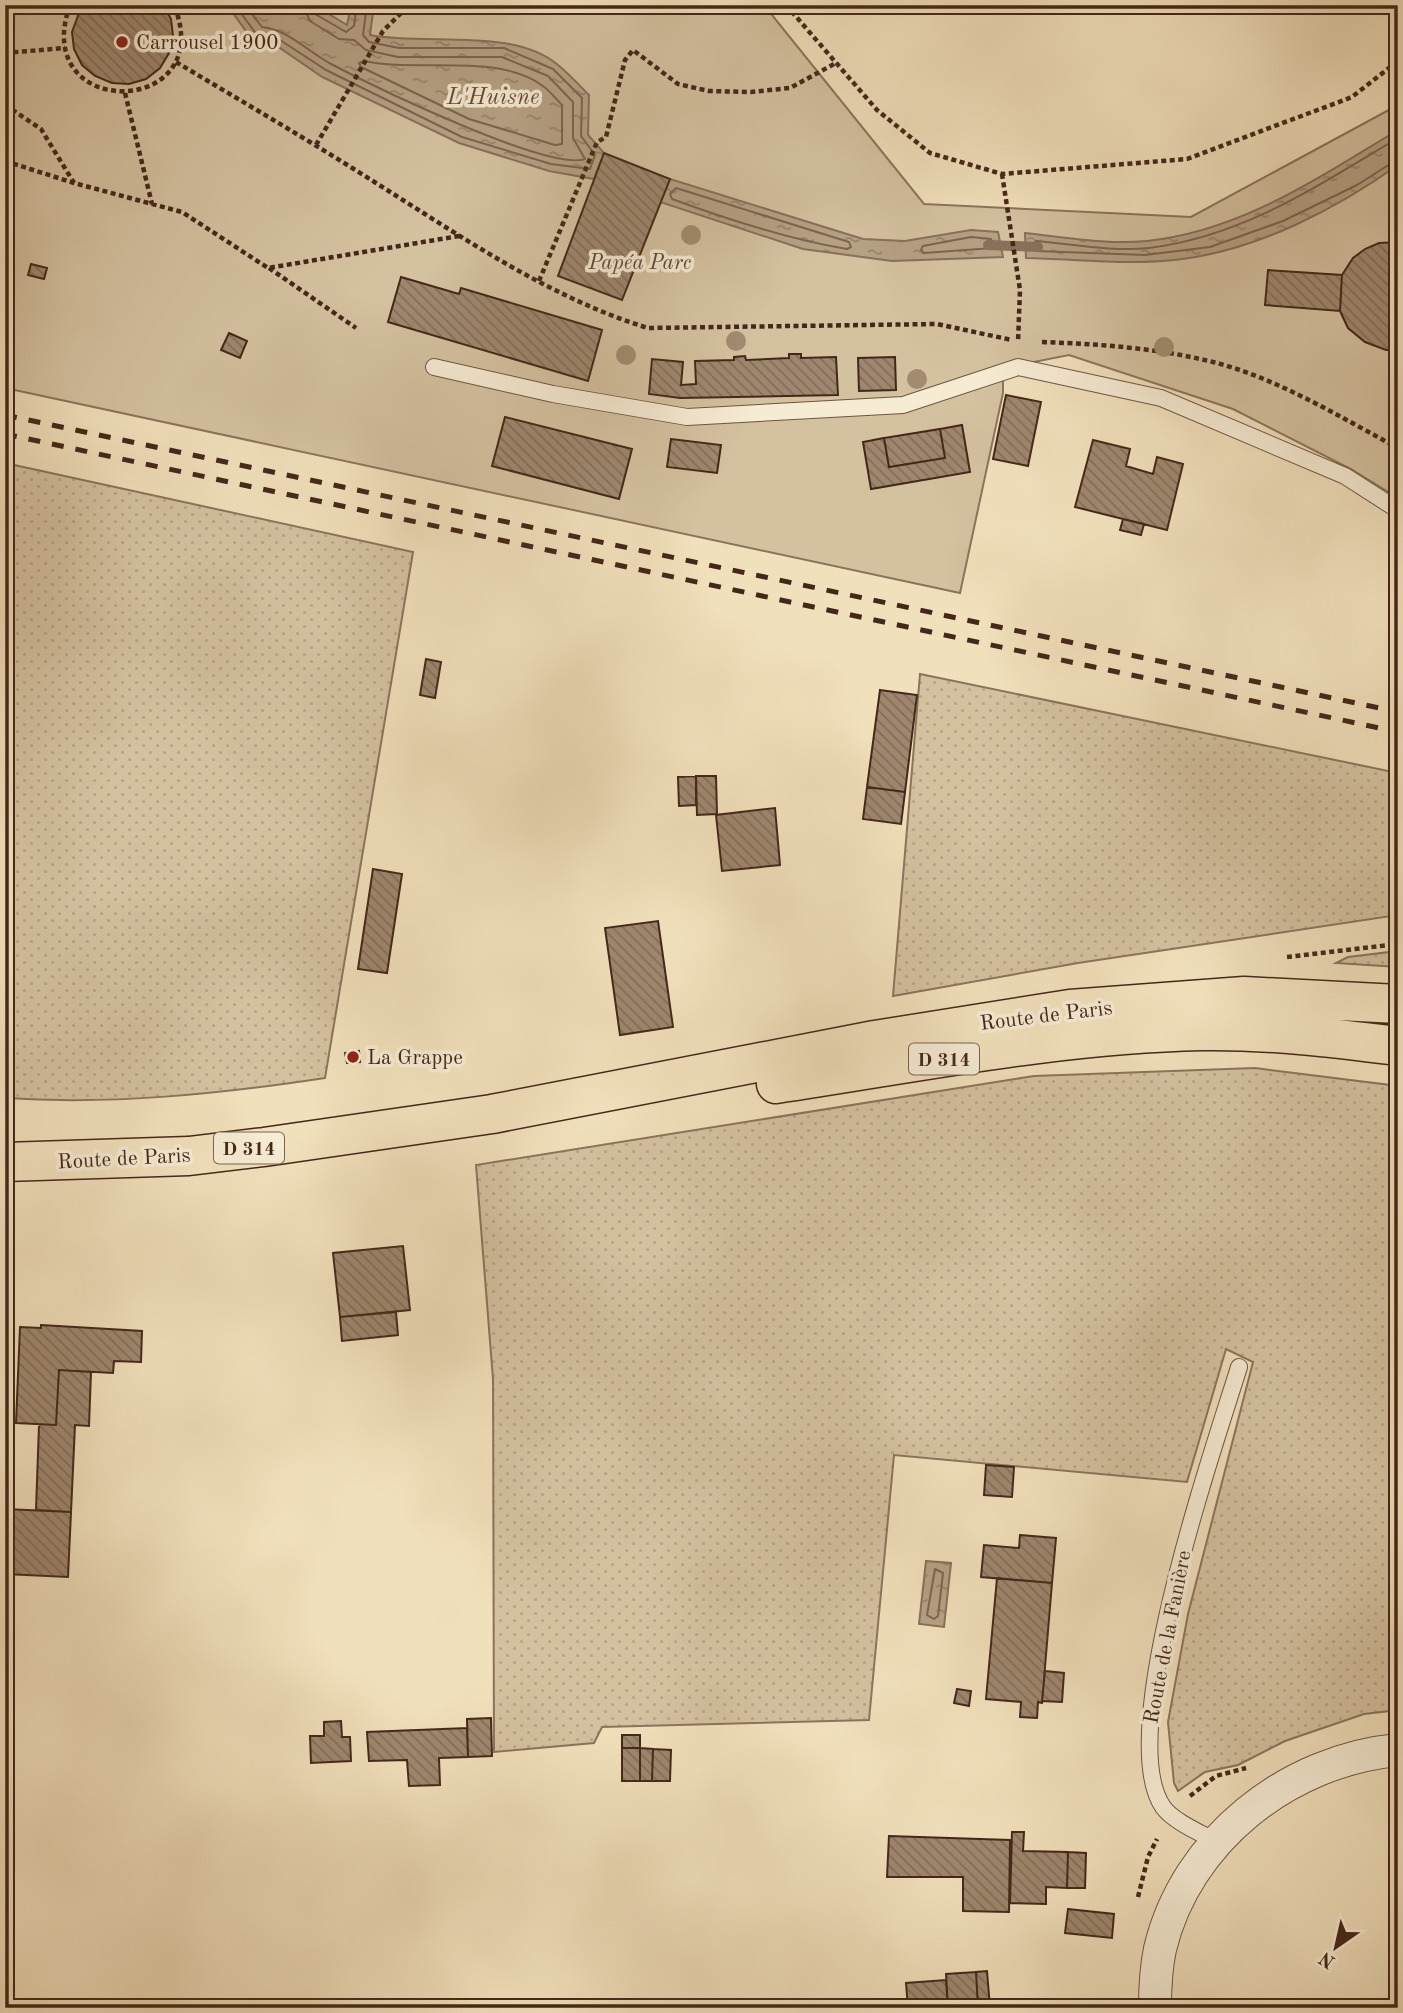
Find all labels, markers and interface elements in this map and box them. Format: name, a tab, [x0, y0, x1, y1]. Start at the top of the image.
place label: Carrousel 1900	[136, 33, 278, 54]
marker: Carrousel 1900	[114, 34, 130, 50]
water label: L'Huisne	[446, 86, 539, 109]
park label: Papéa Parc	[587, 253, 692, 274]
street label: Route de Paris	[979, 998, 1114, 1035]
road number: D 314	[909, 1044, 979, 1074]
place label: La Grappe	[367, 1048, 463, 1069]
marker: La Grappe	[345, 1049, 361, 1065]
road number: D 314	[214, 1132, 284, 1164]
street label: Route de Paris	[57, 1146, 191, 1173]
street label: Route de la Fanière	[1141, 1549, 1196, 1726]
north arrow	[1302, 1912, 1372, 1982]
text: N	[1316, 1947, 1339, 1971]

